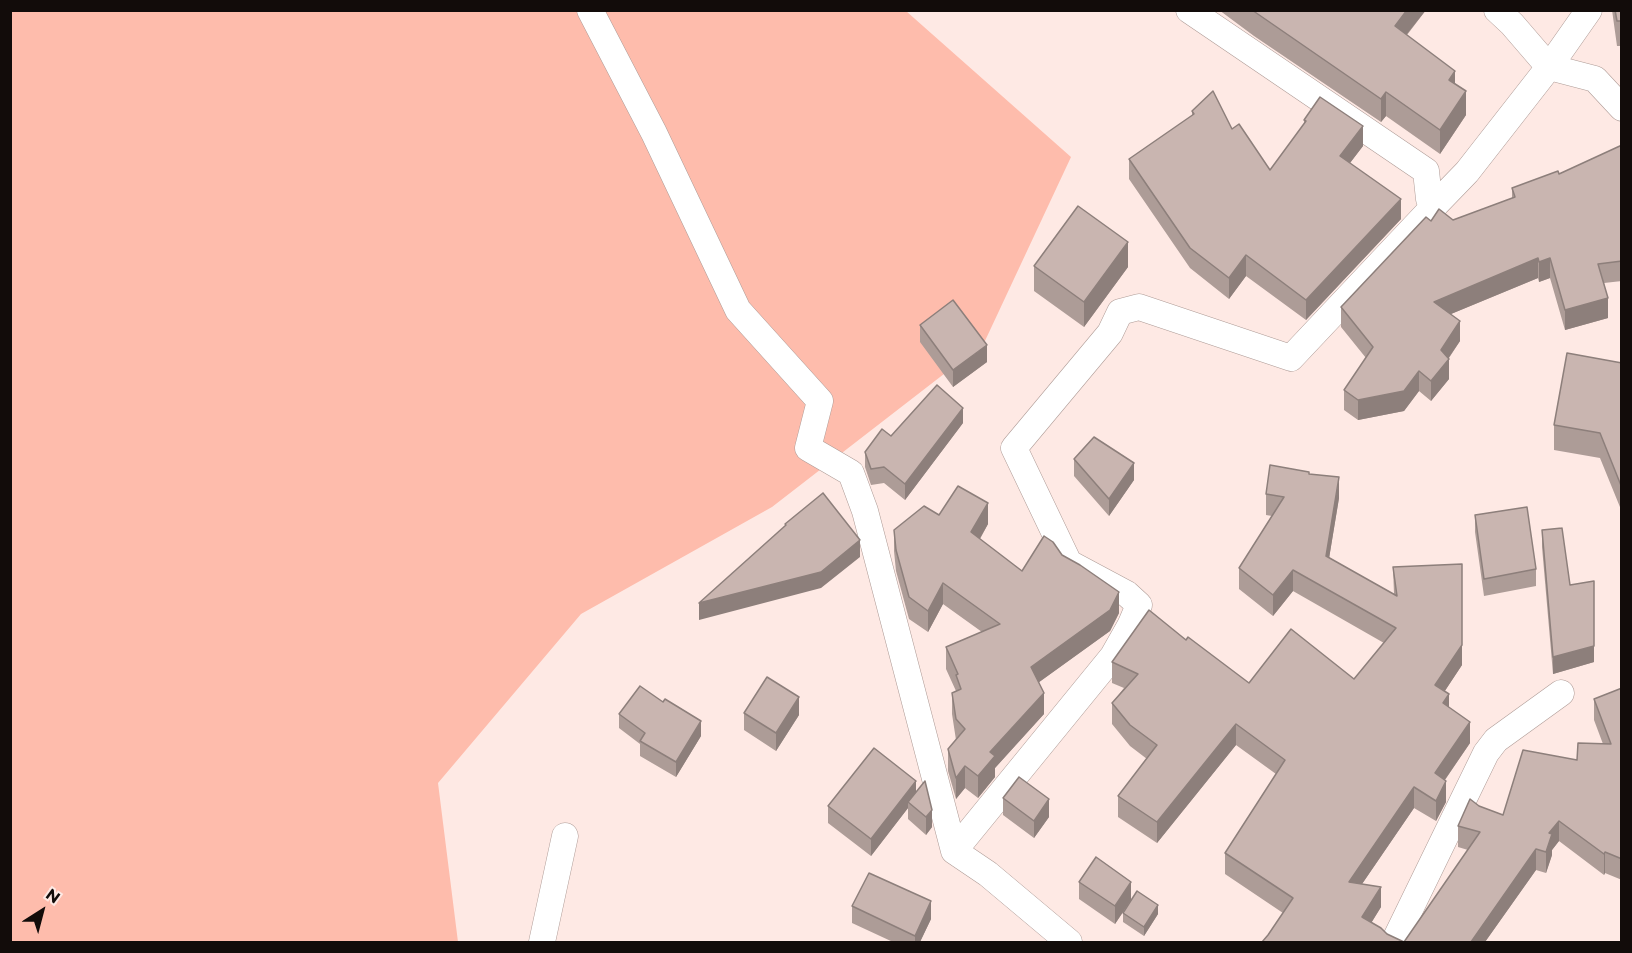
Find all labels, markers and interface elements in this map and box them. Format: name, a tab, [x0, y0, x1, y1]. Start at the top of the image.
north arrow	[12, 881, 72, 941]
text: N	[42, 885, 64, 908]

